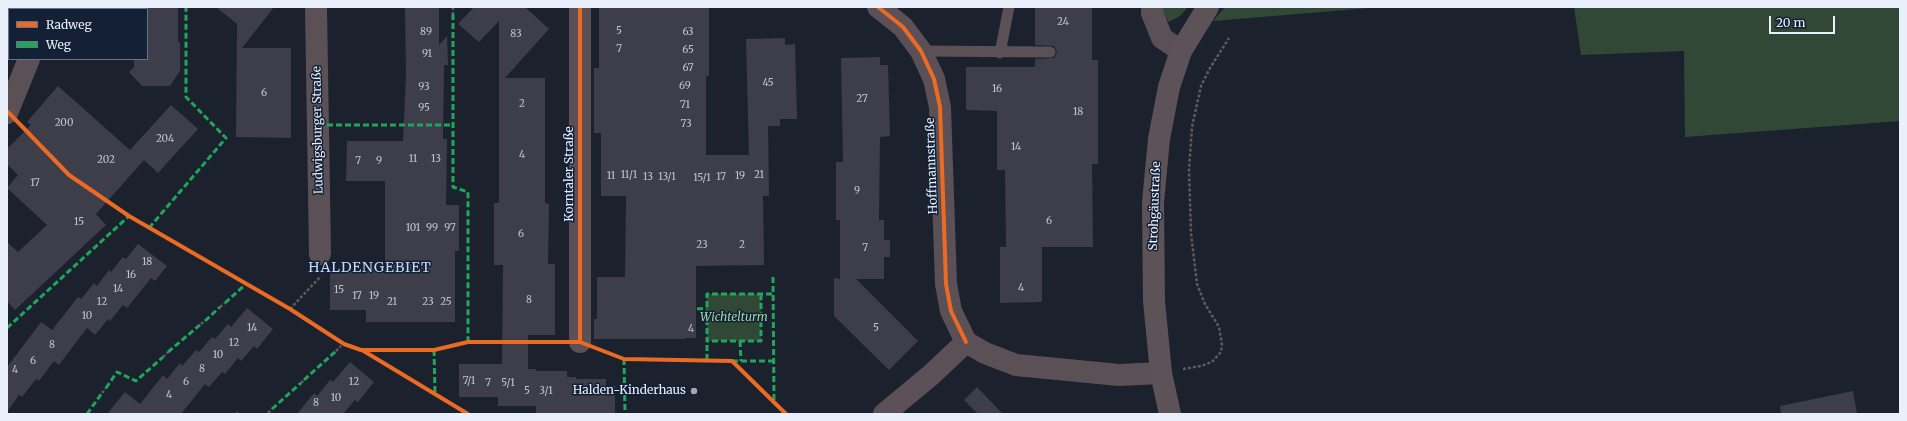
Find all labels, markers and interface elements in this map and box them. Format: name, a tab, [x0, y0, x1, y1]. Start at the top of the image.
legend	[8, 8, 148, 60]
scale bar	[1771, 8, 1837, 34]
text: 20 m	[1776, 15, 1805, 30]
house number: 24	[1057, 16, 1069, 28]
text: Radweg	[46, 17, 92, 32]
house number: 5	[616, 25, 622, 37]
house number: 89	[420, 26, 432, 38]
house number: 63	[682, 26, 694, 38]
house number: 83	[510, 28, 522, 40]
text: Weg	[46, 37, 71, 52]
house number: 7	[616, 43, 622, 55]
house number: 65	[682, 44, 694, 56]
house number: 91	[422, 48, 432, 60]
house number: 67	[683, 62, 693, 74]
street label: Ludwigsburger Straße	[310, 66, 326, 194]
house number: 45	[762, 77, 774, 89]
house number: 69	[679, 80, 691, 92]
house number: 93	[418, 81, 430, 93]
house number: 16	[992, 83, 1002, 95]
house number: 6	[261, 87, 267, 99]
house number: 27	[856, 93, 868, 105]
house number: 2	[519, 98, 525, 110]
house number: 71	[680, 99, 690, 111]
house number: 95	[418, 102, 430, 114]
house number: 18	[1073, 106, 1083, 118]
house number: 200	[55, 117, 73, 129]
street label: Hoffmannstraße	[923, 117, 941, 215]
house number: 73	[680, 118, 692, 130]
street label: Korntaler Straße	[563, 126, 577, 222]
house number: 204	[156, 133, 174, 145]
house number: 14	[1011, 141, 1021, 153]
house number: 4	[519, 149, 525, 161]
house number: 11	[409, 153, 417, 165]
house number: 13	[431, 153, 441, 165]
house number: 202	[97, 154, 115, 166]
house number: 7	[355, 155, 361, 167]
house number: 9	[376, 155, 382, 167]
street label: Strohgäustraße	[1146, 161, 1164, 251]
house number: 11/1	[621, 169, 637, 181]
house number: 21	[754, 169, 764, 181]
house number: 11	[607, 170, 615, 182]
house number: 19	[735, 170, 745, 182]
house number: 13	[643, 171, 653, 183]
house number: 13/1	[658, 171, 676, 183]
house number: 17	[716, 171, 726, 183]
house number: 15/1	[693, 172, 711, 184]
house number: 17	[30, 177, 40, 189]
house number: 9	[854, 185, 860, 197]
house number: 6	[1046, 215, 1052, 227]
house number: 15	[74, 216, 84, 228]
house number: 101	[406, 222, 420, 234]
house number: 99	[426, 222, 438, 234]
house number: 97	[444, 222, 456, 234]
house number: 6	[518, 228, 524, 240]
house number: 23	[696, 239, 708, 251]
house number: 2	[739, 239, 745, 251]
house number: 7	[862, 242, 868, 254]
house number: 18	[142, 256, 152, 268]
district label: HALDENGEBIET	[308, 260, 432, 276]
house number: 16	[126, 269, 136, 281]
house number: 4	[1018, 282, 1024, 294]
house number: 14	[113, 283, 123, 295]
house number: 15	[334, 284, 344, 296]
house number: 17	[352, 290, 362, 302]
house number: 19	[369, 290, 379, 302]
house number: 8	[526, 294, 532, 306]
house number: 12	[97, 296, 107, 308]
house number: 21	[387, 296, 397, 308]
house number: 23	[422, 296, 434, 308]
house number: 25	[440, 296, 452, 308]
house number: 10	[82, 310, 92, 322]
park label: Wichtelturm	[700, 311, 768, 325]
house number: 14	[247, 322, 257, 334]
house number: 5	[873, 322, 879, 334]
house number: 4	[688, 323, 694, 335]
house number: 12	[229, 337, 239, 349]
house number: 8	[49, 339, 55, 351]
house number: 10	[213, 349, 223, 361]
house number: 6	[30, 355, 36, 367]
house number: 8	[199, 363, 205, 375]
house number: 4	[12, 364, 18, 376]
house number: 7/1	[463, 375, 475, 387]
house number: 6	[183, 376, 189, 388]
house number: 12	[349, 376, 359, 388]
house number: 7	[485, 377, 491, 389]
house number: 5/1	[501, 377, 515, 389]
place label: Halden-Kinderhaus	[573, 384, 686, 398]
house number: 5	[524, 385, 530, 397]
house number: 3/1	[539, 385, 553, 397]
marker: Halden-Kinderhaus	[689, 386, 699, 396]
house number: 4	[166, 389, 172, 401]
house number: 10	[331, 392, 341, 404]
house number: 8	[313, 397, 319, 409]

